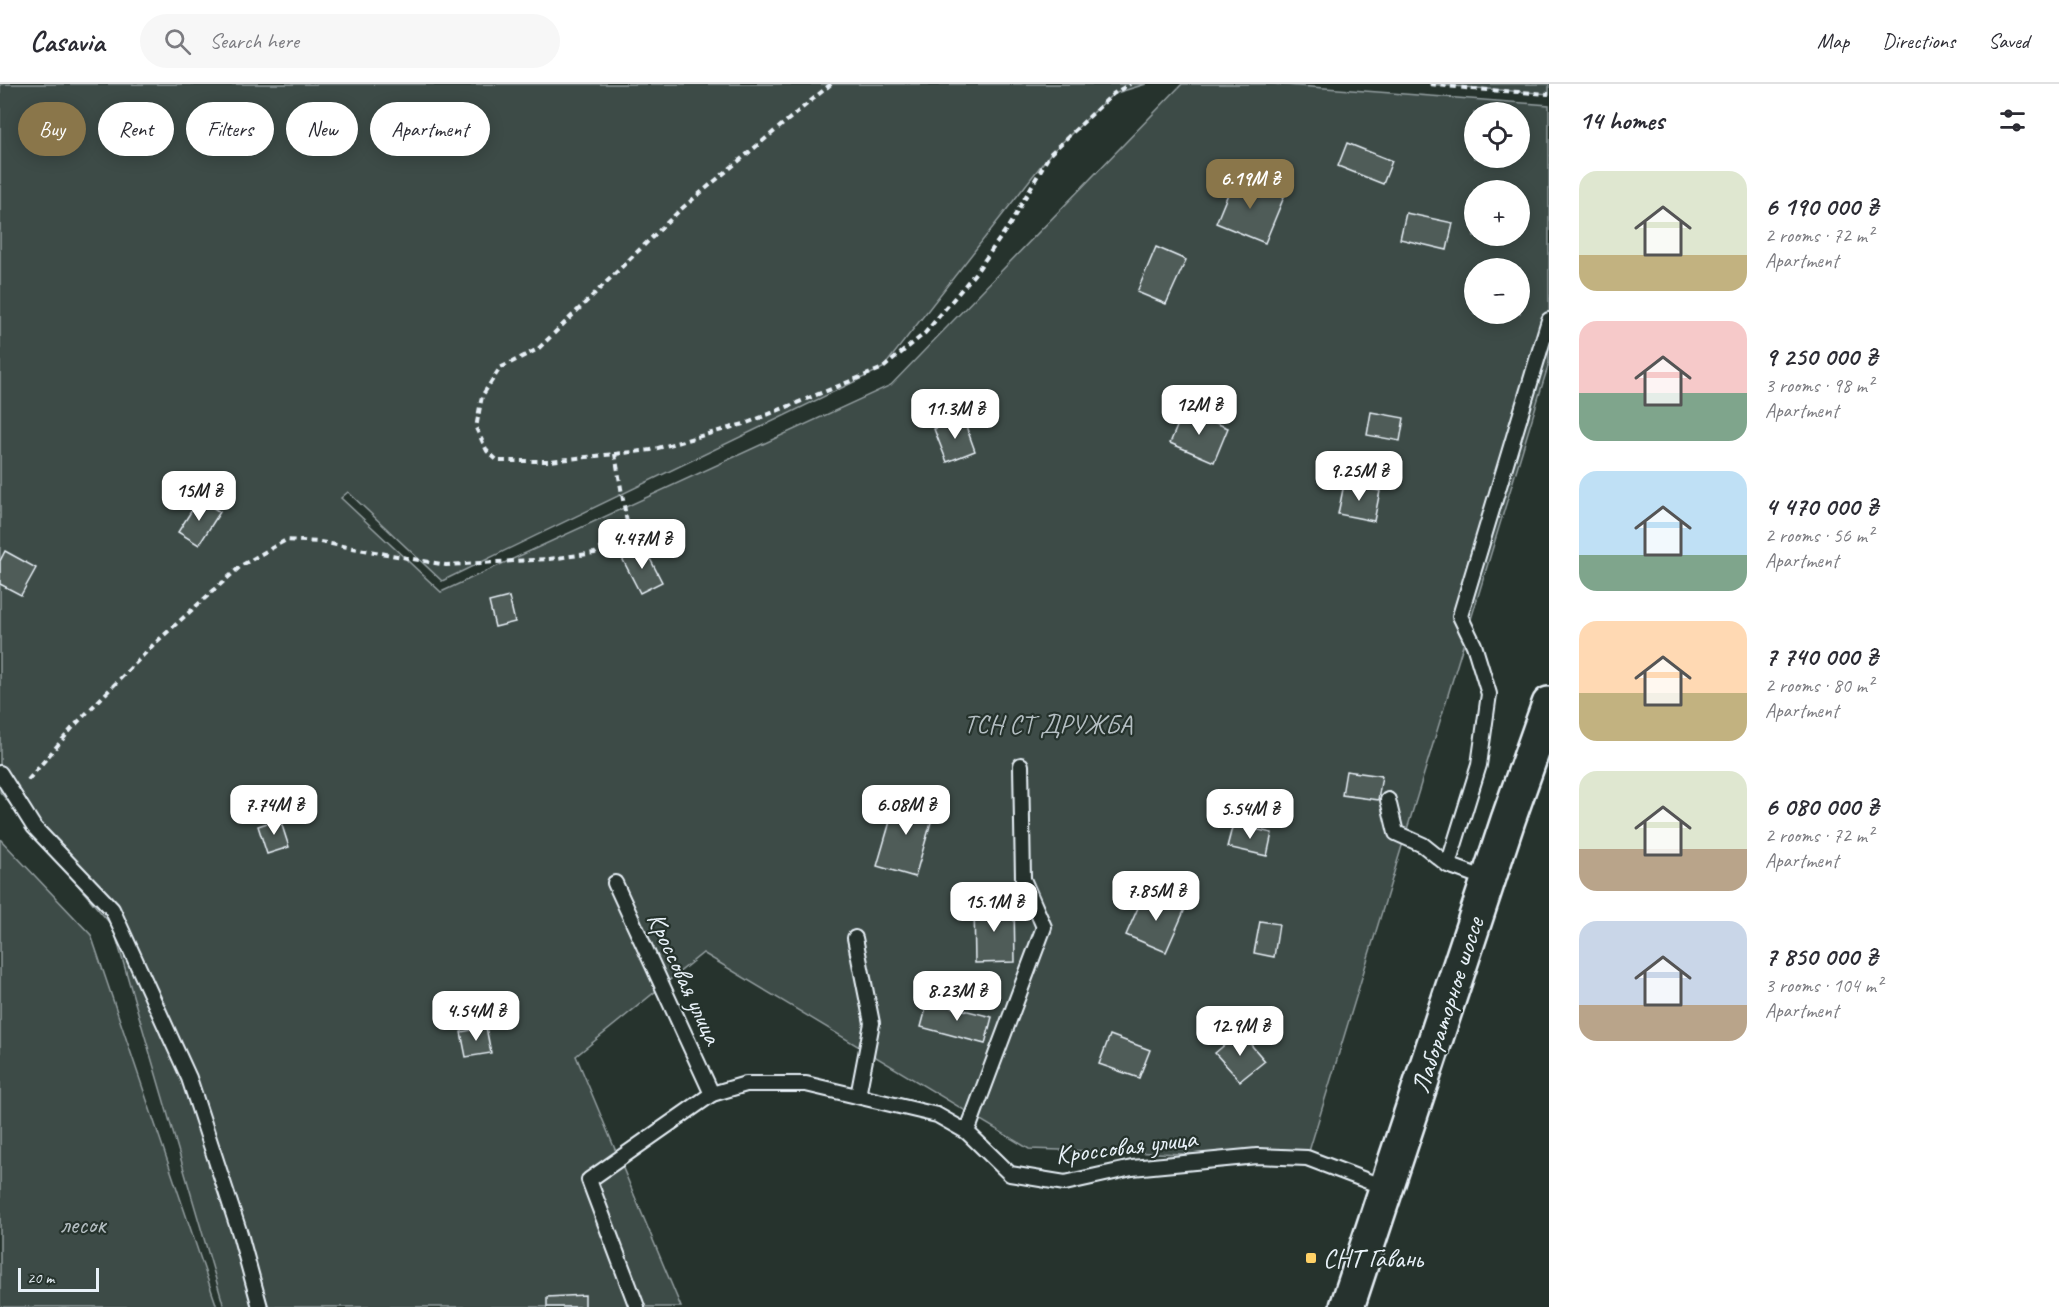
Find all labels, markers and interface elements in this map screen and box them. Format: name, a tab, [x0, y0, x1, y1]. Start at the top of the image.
search box	[140, 14, 560, 68]
text: Casavia	[30, 24, 104, 59]
icon: search	[161, 25, 194, 58]
text: Search here	[209, 27, 299, 55]
text: Map	[1817, 28, 1849, 54]
text: Directions	[1882, 28, 1955, 54]
text: Saved	[1988, 28, 2029, 54]
chip: Buy	[18, 102, 86, 156]
chip: Rent	[98, 102, 174, 156]
chip: Filters	[186, 102, 274, 156]
chip: New	[286, 102, 358, 156]
chip: Apartment	[370, 102, 490, 156]
map controls	[1464, 102, 1530, 324]
button: locate	[1464, 102, 1530, 168]
text: 14 homes	[1579, 104, 1664, 137]
icon: filters	[1996, 104, 2029, 137]
pin: 6.19M ₴	[1195, 159, 1305, 210]
text: 6.19M ₴	[1220, 166, 1280, 191]
button: +	[1464, 180, 1530, 246]
text: 6 190 000 ₴	[1765, 190, 1878, 223]
icon: home	[1627, 195, 1699, 267]
text: 2 rooms · 72 m²	[1765, 223, 1873, 248]
text: Apartment	[1765, 248, 1838, 273]
button: −	[1464, 258, 1530, 324]
text: 9 250 000 ₴	[1765, 340, 1877, 373]
icon: home	[1627, 345, 1699, 417]
text: 3 rooms · 98 m²	[1765, 373, 1873, 398]
pin: 12M ₴	[1157, 385, 1241, 436]
pin: 11.3M ₴	[900, 389, 1010, 440]
text: 12M ₴	[1176, 392, 1222, 417]
text: 11.3M ₴	[925, 396, 985, 421]
text: Apartment	[1765, 398, 1838, 423]
pin: 9.25M ₴	[1304, 451, 1414, 502]
text: 9.25M ₴	[1330, 458, 1389, 483]
pin: 15M ₴	[157, 471, 241, 522]
text: 15M ₴	[176, 478, 222, 503]
text: 4 470 000 ₴	[1765, 490, 1878, 523]
icon: home	[1627, 495, 1699, 567]
pin: 4.47M ₴	[587, 519, 697, 570]
text: 2 rooms · 56 m²	[1765, 523, 1873, 548]
text: 4.47M ₴	[612, 526, 672, 551]
text: Apartment	[1765, 548, 1838, 573]
text: 7 740 000 ₴	[1765, 640, 1878, 673]
icon: home	[1627, 645, 1699, 717]
text: 2 rooms · 80 m²	[1765, 673, 1873, 698]
text: Apartment	[1765, 698, 1838, 723]
park label: ТСН СТ ДРУЖБА	[964, 708, 1133, 741]
pin: 7.74M ₴	[219, 785, 329, 836]
pin: 6.08M ₴	[851, 785, 961, 836]
pin: 5.54M ₴	[1195, 789, 1305, 840]
text: 6 080 000 ₴	[1765, 790, 1878, 823]
text: 7.74M ₴	[244, 792, 304, 817]
text: 6.08M ₴	[876, 792, 936, 817]
icon: home	[1627, 795, 1699, 867]
text: 5.54M ₴	[1221, 796, 1279, 821]
text: 2 rooms · 72 m²	[1765, 823, 1873, 848]
text: Apartment	[1765, 848, 1838, 873]
pin: 7.85M ₴	[1101, 871, 1211, 922]
text: 7.85M ₴	[1126, 878, 1186, 903]
pin: 15.1M ₴	[939, 882, 1049, 933]
text: 15.1M ₴	[964, 889, 1024, 914]
street label: Кроссовая улица	[640, 907, 730, 1051]
street label: Лабораторное шоссе	[1404, 912, 1492, 1097]
text: 7 850 000 ₴	[1765, 940, 1877, 973]
icon: home	[1627, 945, 1699, 1017]
pin: 8.23M ₴	[902, 971, 1012, 1022]
text: 3 rooms · 104 m²	[1765, 973, 1882, 998]
text: 8.23M ₴	[927, 978, 987, 1003]
pin: 4.54M ₴	[421, 991, 531, 1042]
text: 4.54M ₴	[446, 998, 506, 1023]
text: Apartment	[1765, 998, 1838, 1023]
pin: 12.9M ₴	[1185, 1006, 1295, 1057]
text: 12.9M ₴	[1210, 1013, 1270, 1038]
street label: Кроссовая улица	[1054, 1121, 1200, 1172]
park label: лесок	[60, 1208, 107, 1241]
place label: СНТ Гавань	[1323, 1242, 1425, 1275]
marker: СНТ Гавань	[1304, 1251, 1318, 1265]
scale bar	[18, 1265, 99, 1292]
text: 20 m	[27, 1268, 54, 1288]

